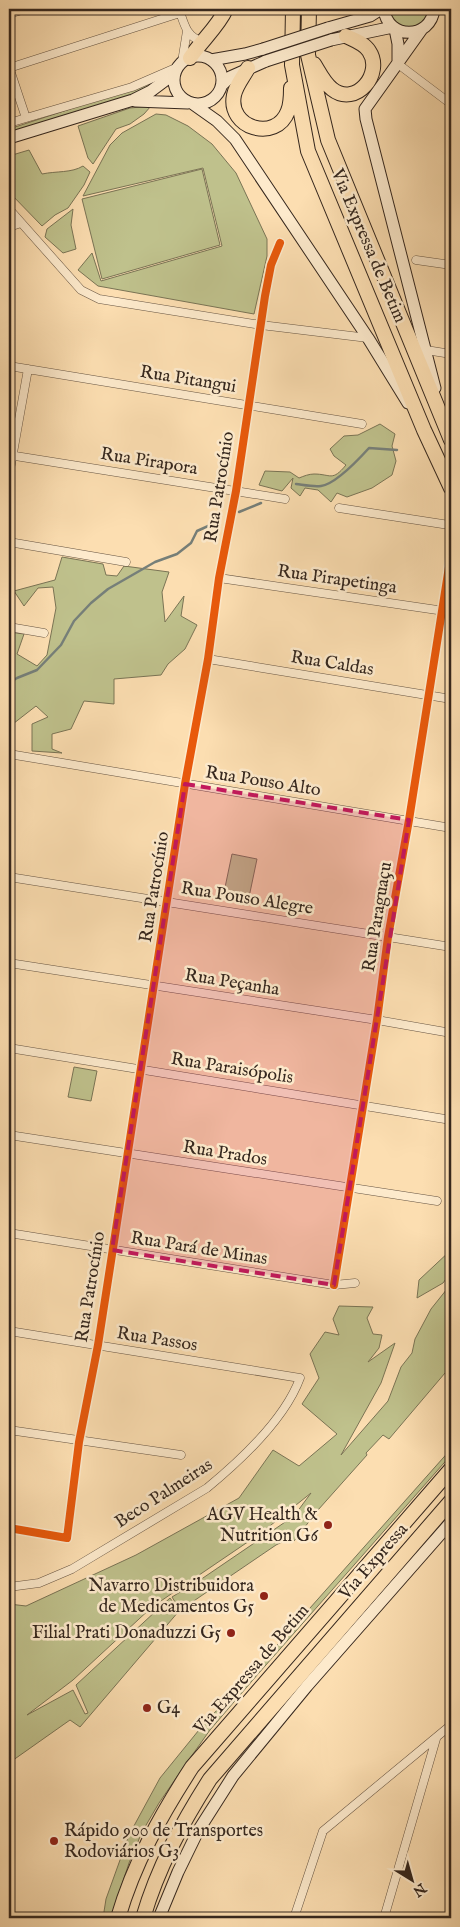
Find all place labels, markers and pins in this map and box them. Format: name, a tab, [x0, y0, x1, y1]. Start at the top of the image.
place label: AGV Health & Nutrition G6	[206, 1504, 318, 1548]
marker: AGV Health & Nutrition G6	[322, 1519, 334, 1531]
place label: Navarro Distribuidora de Medicamentos G5	[88, 1575, 254, 1619]
marker: Navarro Distribuidora de Medicamentos G5	[258, 1590, 270, 1602]
place label: Filial Prati Donaduzzi G5	[32, 1622, 221, 1645]
marker: Filial Prati Donaduzzi G5	[225, 1627, 237, 1639]
place label: G4	[157, 1697, 180, 1720]
marker: G4	[141, 1702, 153, 1714]
place label: Rápido 900 de Transportes Rodoviários G3	[64, 1820, 263, 1864]
marker: Rápido 900 de Transportes Rodoviários G3	[48, 1835, 60, 1847]

